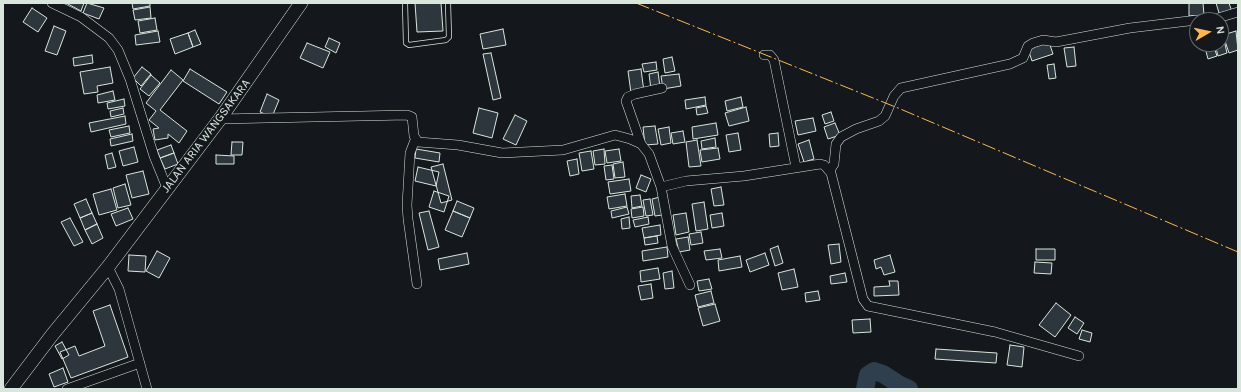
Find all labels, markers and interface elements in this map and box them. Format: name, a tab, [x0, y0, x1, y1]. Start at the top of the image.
north arrow	[1189, 12, 1229, 52]
text: N	[1213, 25, 1227, 35]
street label: JALAN ARIA WANGSAKARA	[159, 76, 253, 196]

